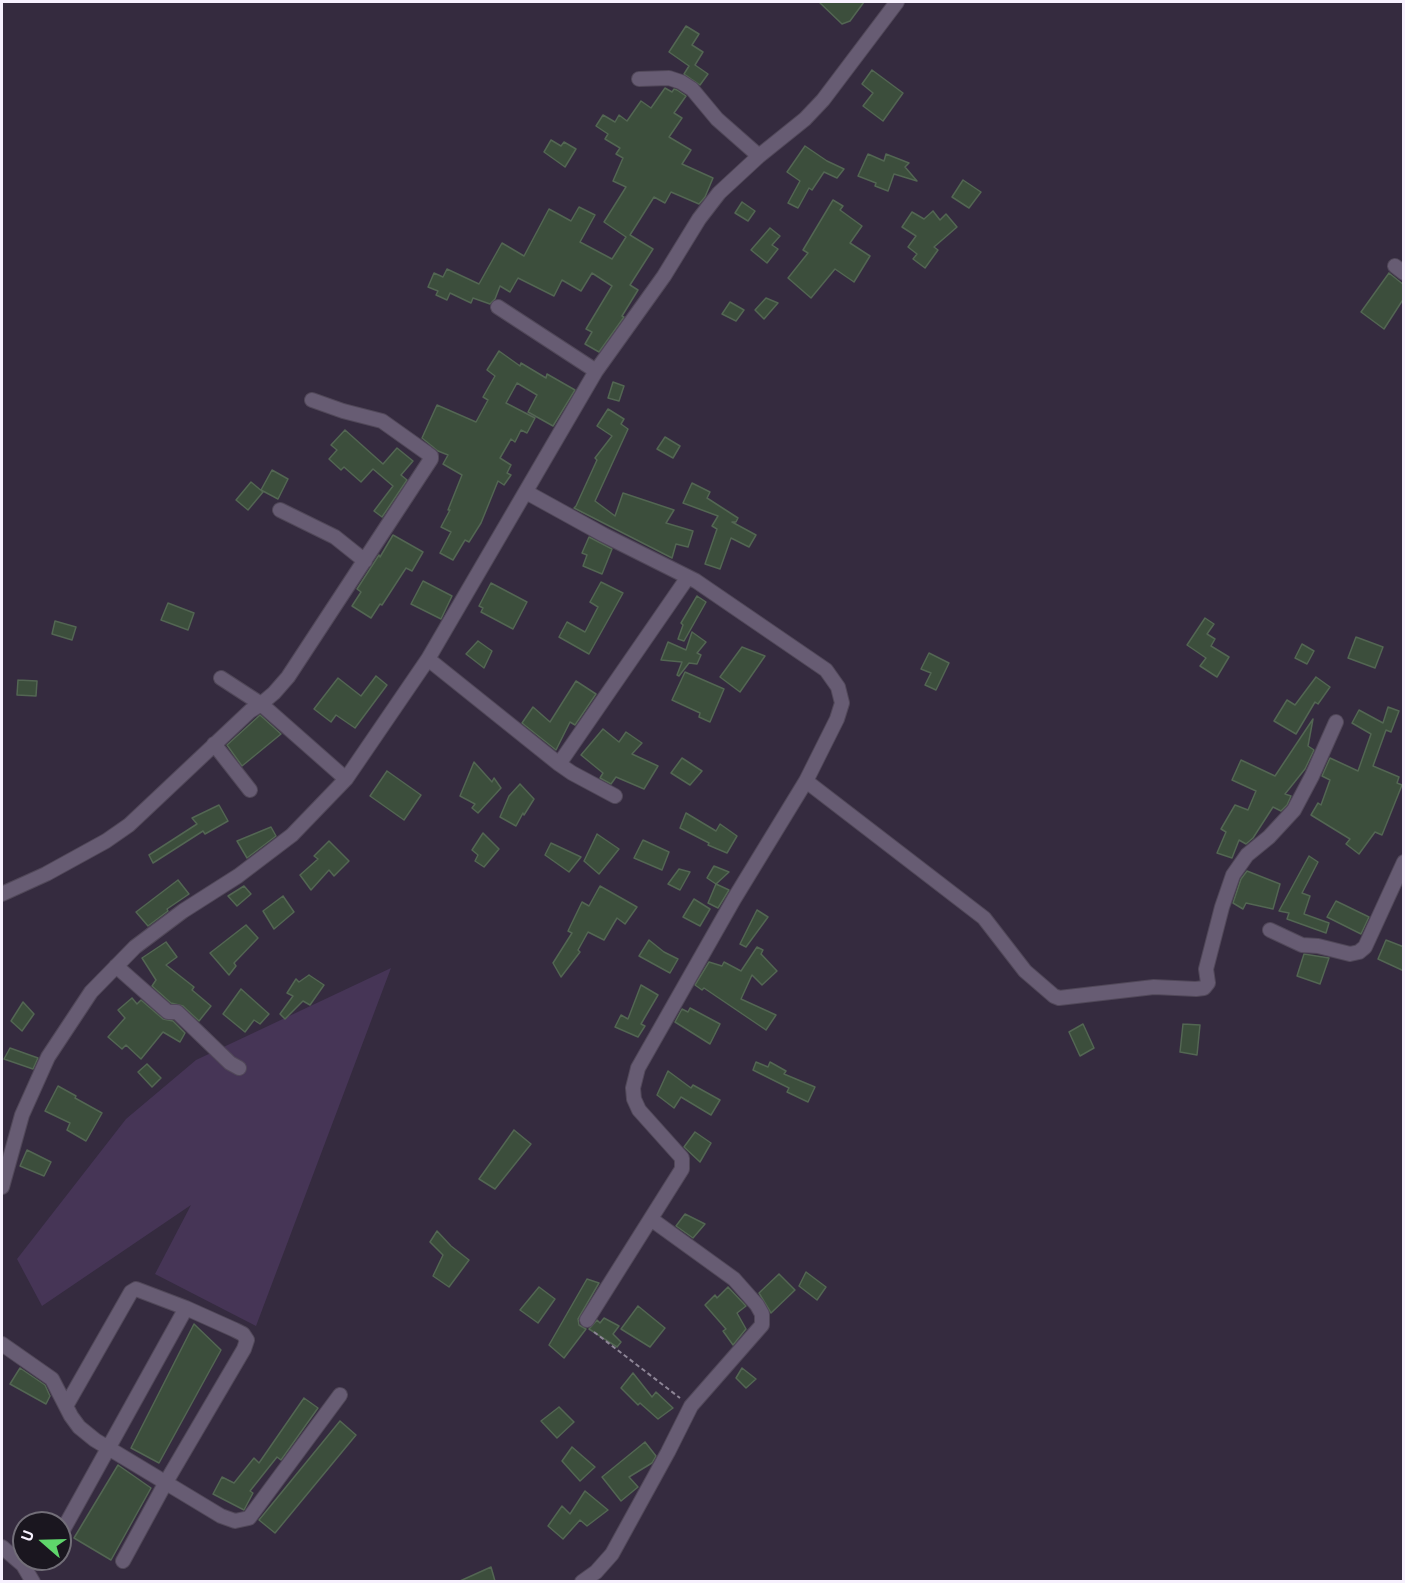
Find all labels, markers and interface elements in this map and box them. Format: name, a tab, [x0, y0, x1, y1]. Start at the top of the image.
north arrow	[12, 1511, 72, 1571]
text: U	[14, 1527, 40, 1545]

